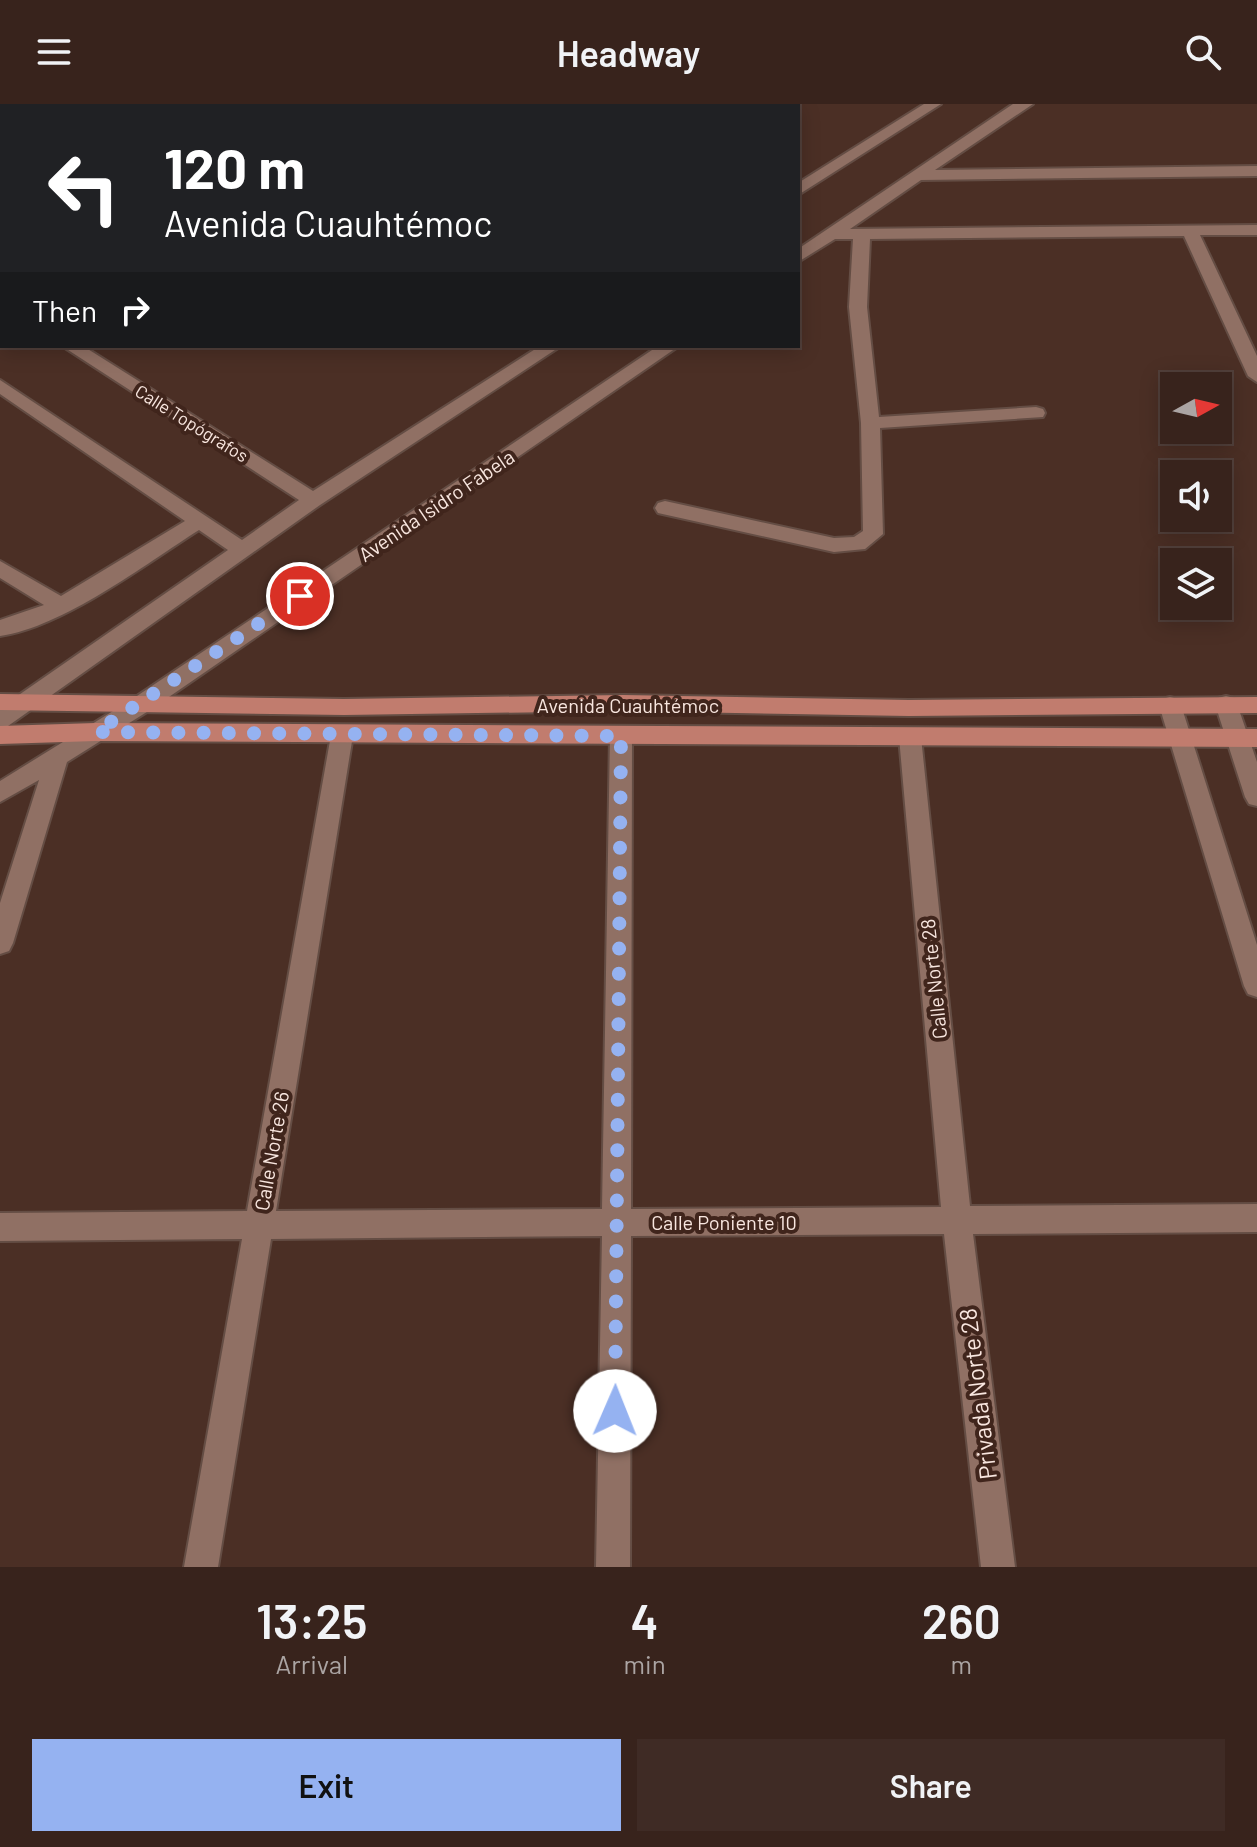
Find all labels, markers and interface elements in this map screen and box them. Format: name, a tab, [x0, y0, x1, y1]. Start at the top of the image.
icon: menu	[32, 30, 76, 74]
icon: search	[1181, 30, 1225, 74]
text: Headway	[557, 31, 700, 74]
text: 120 m	[164, 133, 305, 200]
icon: left	[32, 136, 136, 240]
text: Avenida Cuauhtémoc	[164, 201, 492, 244]
icon: right	[113, 288, 157, 332]
text: Then	[32, 292, 97, 328]
north arrow	[1160, 372, 1232, 444]
map controls	[1160, 372, 1232, 620]
street label: Calle Topógrafos	[131, 379, 253, 467]
street label: Avenida Isidro Fabela	[354, 444, 518, 566]
button: sound	[1160, 460, 1232, 532]
button: layers	[1160, 548, 1232, 620]
pin	[266, 562, 334, 630]
icon: arrive	[278, 574, 322, 618]
street label: Avenida Cuauhtémoc	[537, 693, 719, 717]
street label: Calle Norte 28	[915, 918, 951, 1040]
street label: Calle Norte 26	[249, 1089, 293, 1213]
street label: Calle Poniente 10	[651, 1210, 797, 1234]
street label: Privada Norte 28	[952, 1307, 1002, 1481]
position arrow	[573, 1369, 657, 1453]
text: 13:25	[256, 1591, 367, 1649]
text: 4	[631, 1591, 659, 1649]
text: 260	[922, 1591, 1001, 1649]
text: Arrival	[275, 1648, 348, 1679]
text: min	[624, 1648, 666, 1679]
text: m	[951, 1648, 972, 1679]
button: Exit	[32, 1739, 621, 1831]
button: Share	[637, 1739, 1225, 1831]

